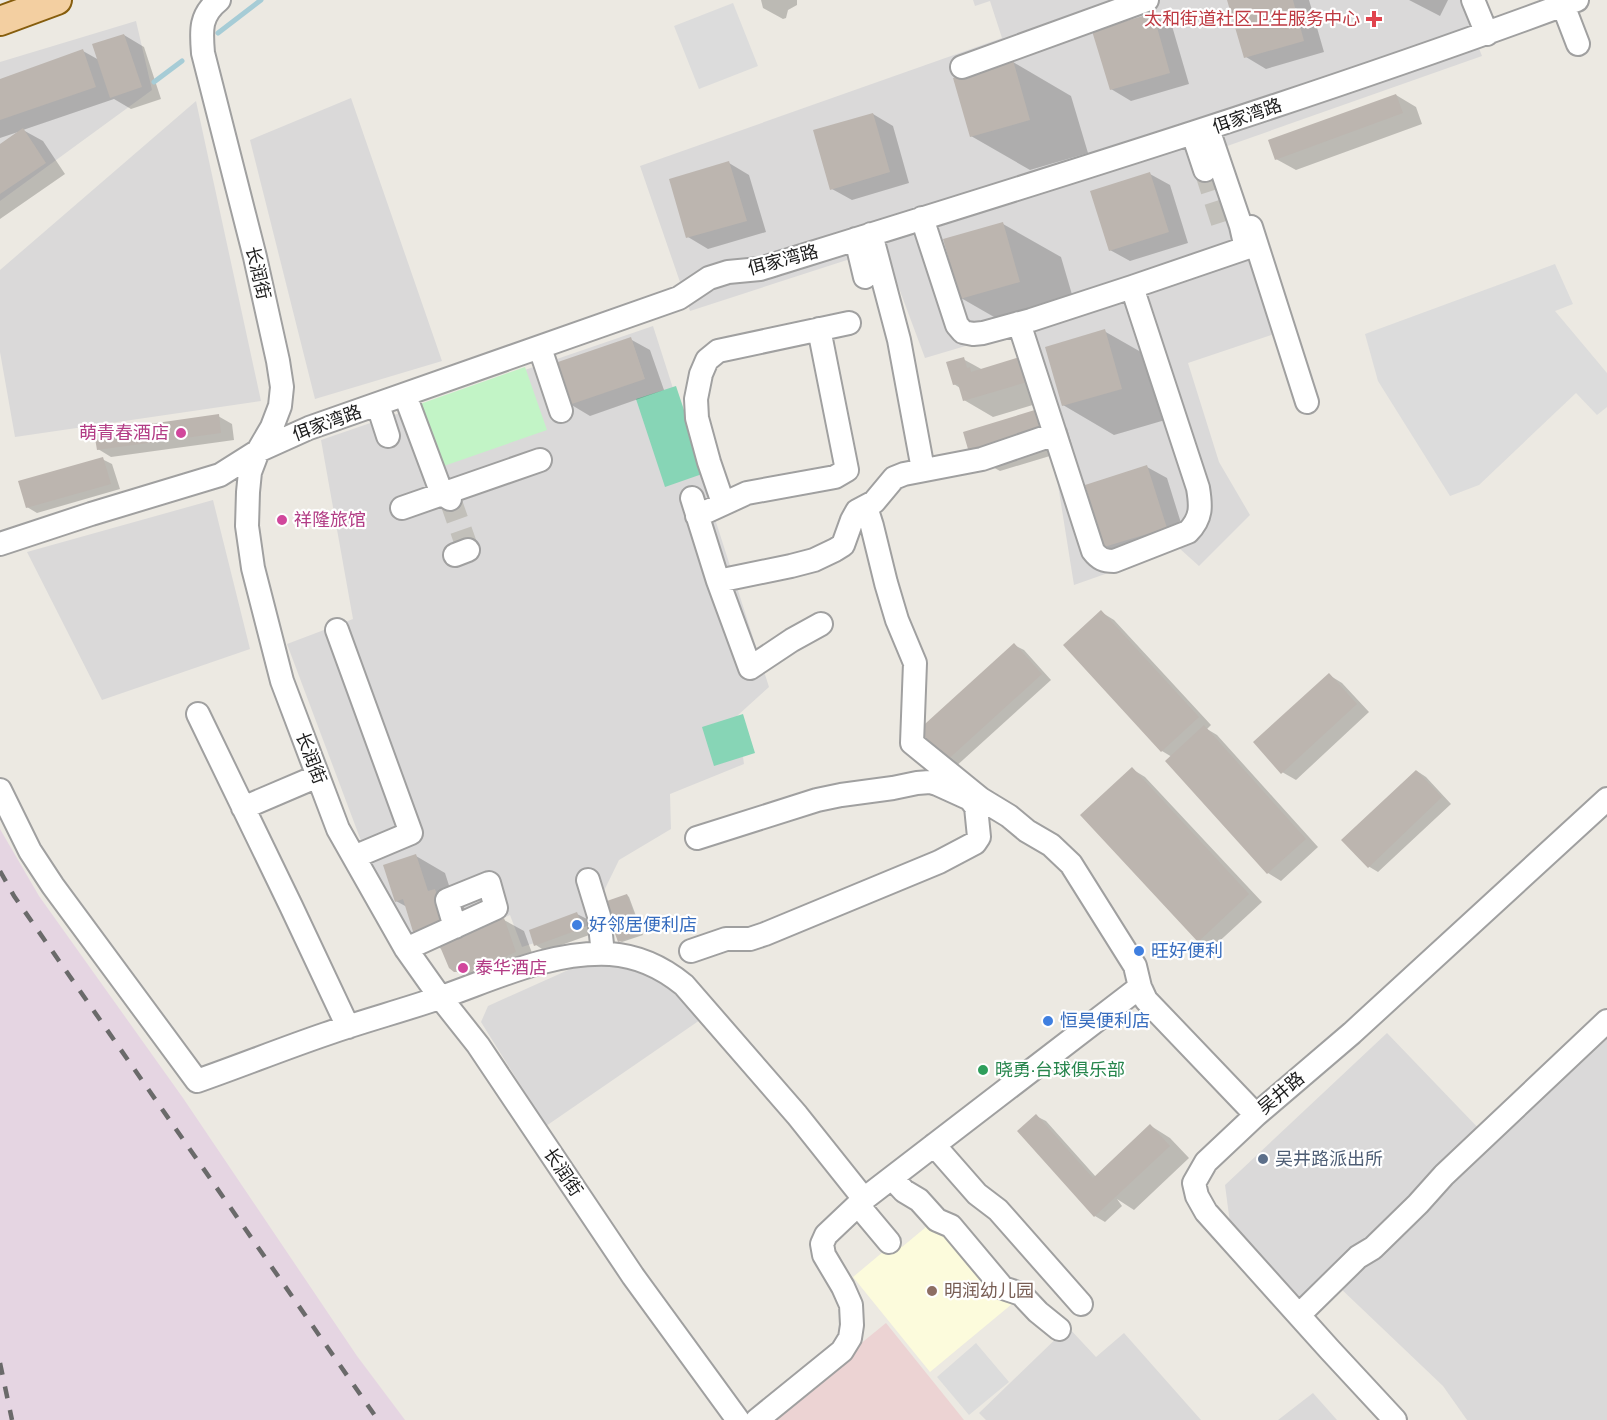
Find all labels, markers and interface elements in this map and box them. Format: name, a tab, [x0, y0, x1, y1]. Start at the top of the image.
place label: 太和街道社区卫生服务中心	[1144, 7, 1360, 31]
marker: 太和街道社区卫生服务中心	[1365, 10, 1383, 28]
street label: 佴家湾路	[1209, 93, 1285, 139]
street label: 佴家湾路	[745, 239, 821, 281]
street label: 长润街	[240, 244, 276, 302]
street label: 佴家湾路	[289, 399, 365, 447]
place label: 萌青春酒店	[79, 421, 169, 445]
marker: 萌青春酒店	[174, 426, 188, 440]
place label: 祥隆旅馆	[294, 508, 366, 532]
marker: 祥隆旅馆	[275, 513, 289, 527]
street label: 长润街	[290, 728, 332, 788]
place label: 好邻居便利店	[589, 913, 697, 937]
marker: 好邻居便利店	[570, 918, 584, 932]
place label: 旺好便利	[1151, 939, 1223, 963]
marker: 旺好便利	[1132, 944, 1146, 958]
place label: 泰华酒店	[475, 956, 547, 980]
marker: 泰华酒店	[456, 961, 470, 975]
place label: 恒昊便利店	[1060, 1009, 1150, 1033]
marker: 恒昊便利店	[1041, 1014, 1055, 1028]
place label: 晓勇·台球俱乐部	[995, 1058, 1125, 1082]
marker: 晓勇·台球俱乐部	[976, 1063, 990, 1077]
street label: 吴井路	[1253, 1066, 1309, 1120]
street label: 长润街	[538, 1143, 588, 1201]
place label: 吴井路派出所	[1275, 1147, 1383, 1171]
marker: 吴井路派出所	[1256, 1152, 1270, 1166]
place label: 明润幼儿园	[944, 1279, 1034, 1303]
marker: 明润幼儿园	[925, 1284, 939, 1298]

